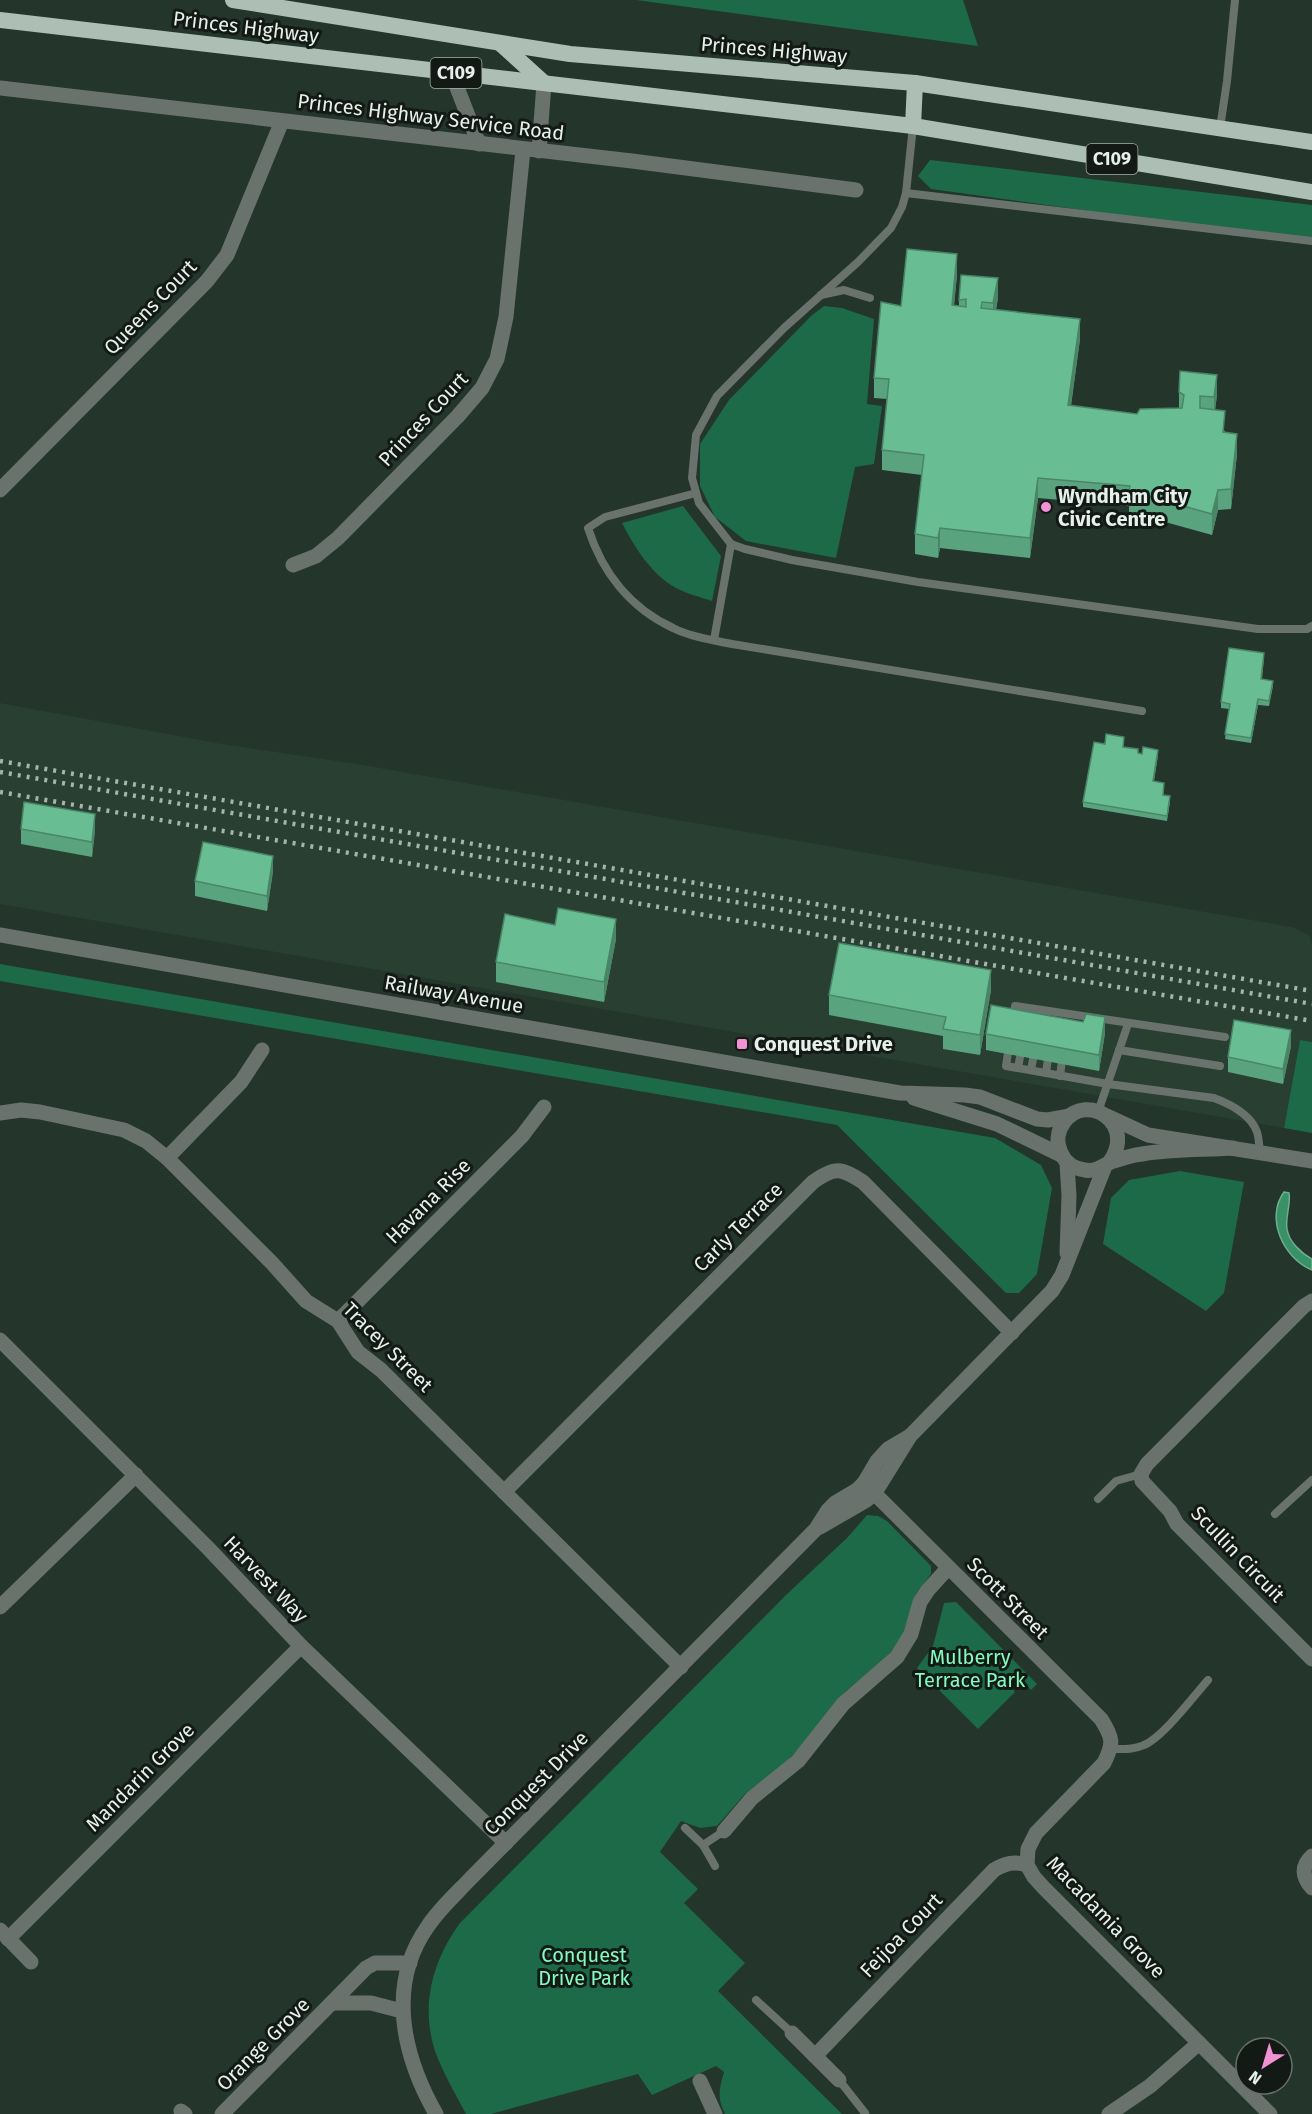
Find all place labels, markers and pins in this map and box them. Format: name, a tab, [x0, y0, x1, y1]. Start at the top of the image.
place label: Wyndham City Civic Centre	[1058, 484, 1189, 531]
marker: Wyndham City Civic Centre	[1039, 500, 1053, 514]
place label: Conquest Drive	[754, 1032, 893, 1056]
marker: Conquest Drive	[735, 1037, 749, 1051]

